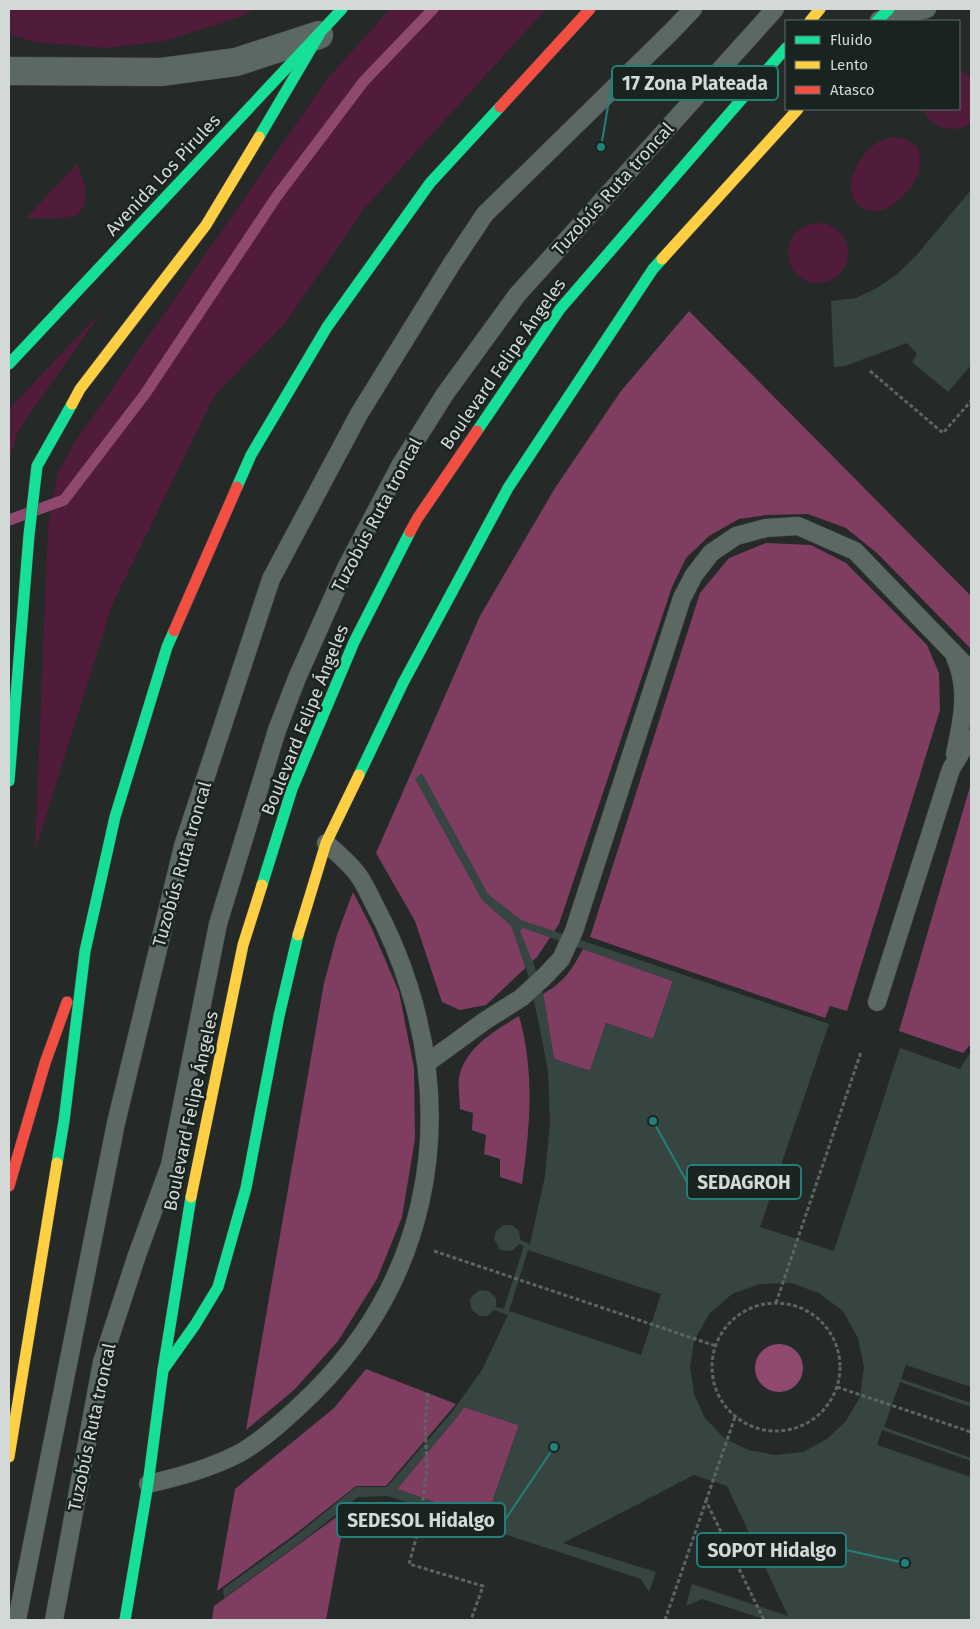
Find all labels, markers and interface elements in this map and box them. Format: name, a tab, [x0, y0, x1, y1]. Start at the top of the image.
legend	[785, 20, 960, 110]
text: Fluido	[830, 31, 872, 49]
text: Lento	[830, 56, 868, 74]
callout: 17 Zona Plateada	[612, 66, 778, 100]
text: 17 Zona Plateada	[622, 72, 768, 95]
text: Atasco	[830, 81, 875, 99]
street label: Avenida Los Pirules	[101, 110, 225, 240]
street label: Tuzobús Ruta troncal	[548, 118, 678, 260]
street label: Boulevard Felipe Ángeles	[435, 274, 571, 454]
street label: Tuzobús Ruta troncal	[327, 434, 427, 596]
street label: Boulevard Felipe Ángeles	[256, 621, 353, 819]
street label: Tuzobús Ruta troncal	[148, 779, 216, 949]
street label: Boulevard Felipe Ángeles	[158, 1009, 223, 1213]
callout: SEDAGROH	[687, 1165, 801, 1199]
text: SEDAGROH	[697, 1171, 791, 1194]
street label: Tuzobús Ruta troncal	[63, 1341, 121, 1513]
callout: SEDESOL Hidalgo	[337, 1503, 505, 1537]
text: SEDESOL Hidalgo	[347, 1509, 495, 1532]
callout: SOPOT Hidalgo	[697, 1533, 846, 1567]
text: SOPOT Hidalgo	[707, 1539, 837, 1562]

